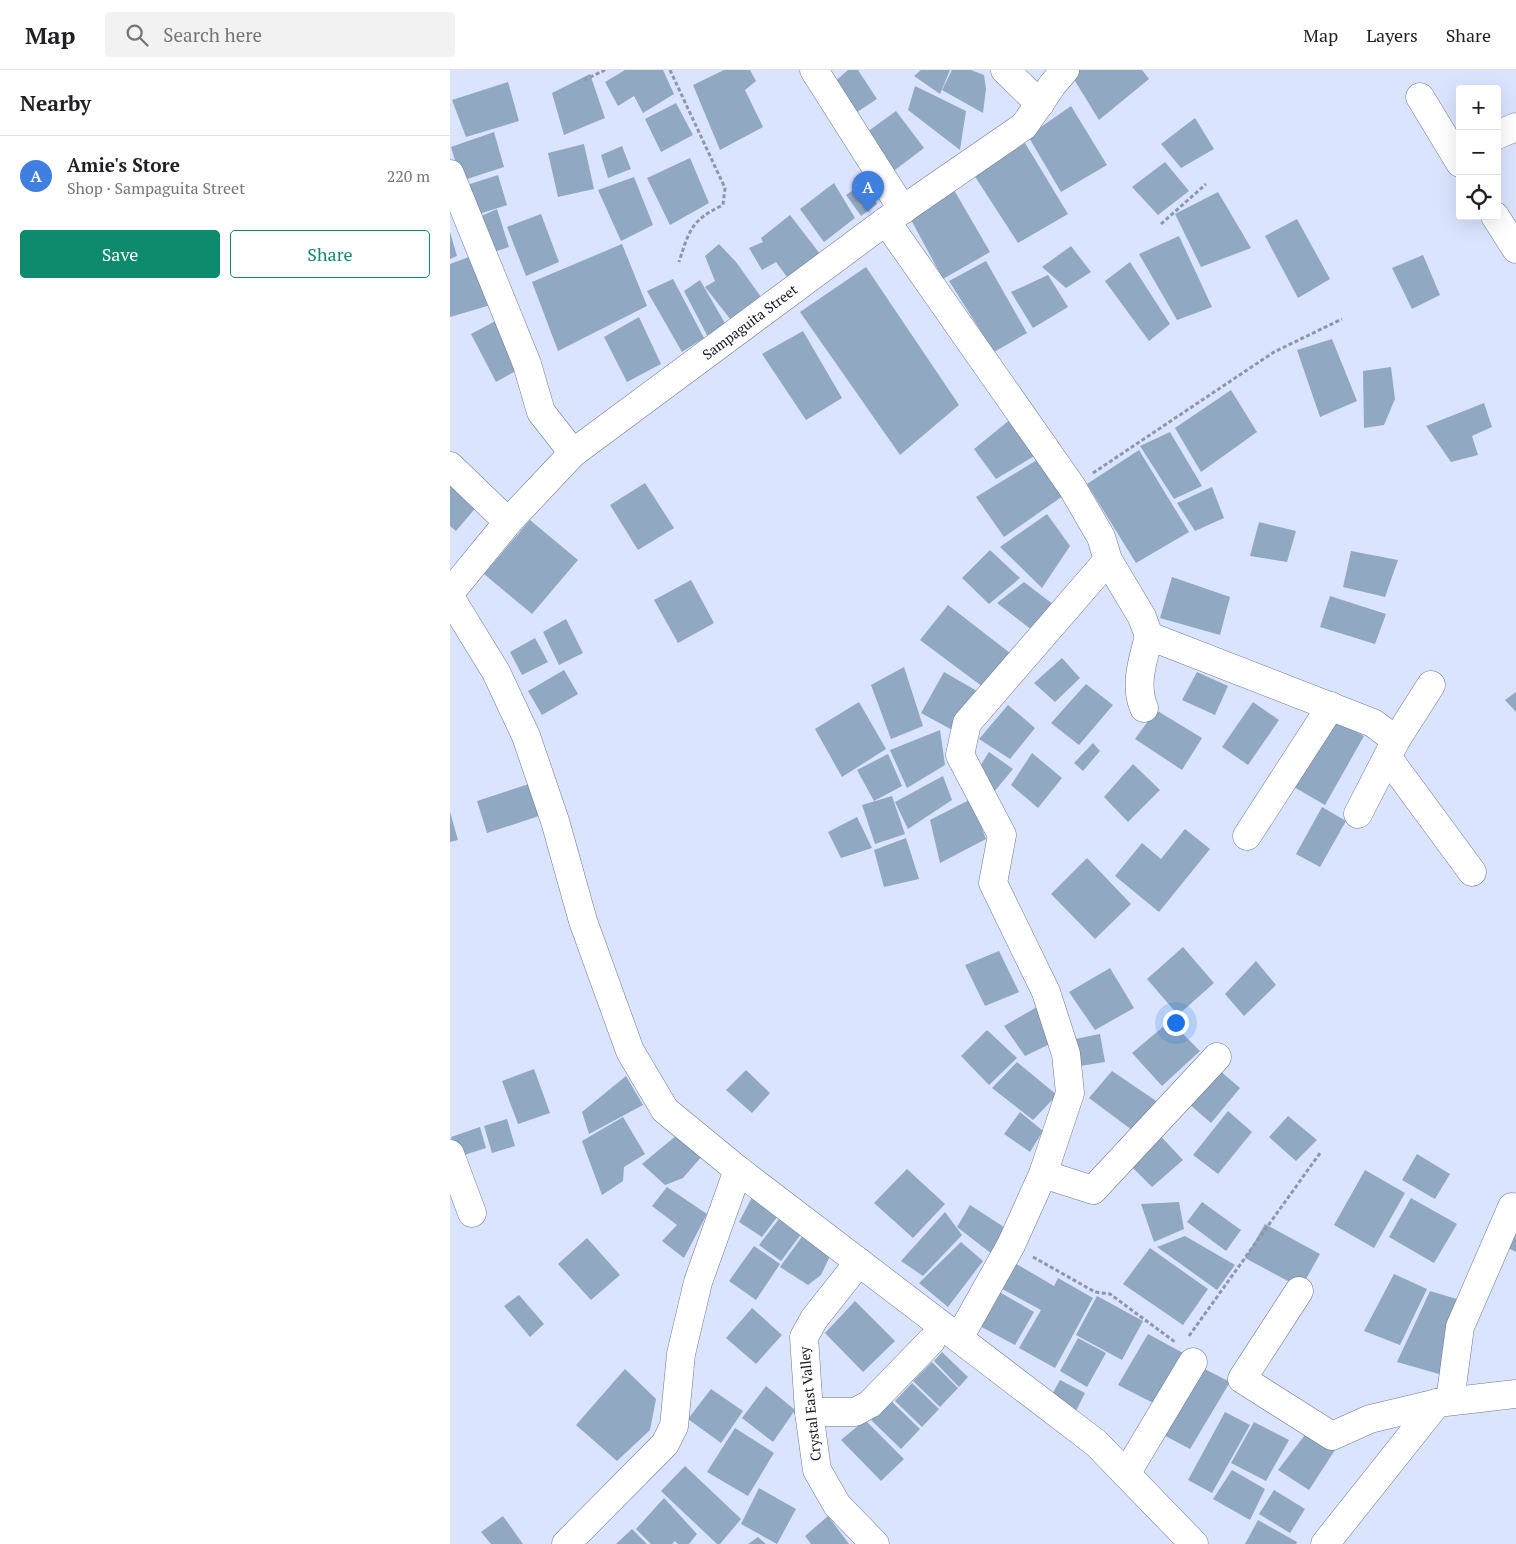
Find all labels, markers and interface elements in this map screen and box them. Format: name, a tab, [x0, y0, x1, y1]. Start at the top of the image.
search box	[105, 12, 455, 57]
text: Map	[25, 19, 75, 51]
icon: search	[123, 21, 151, 49]
text: Search here	[163, 22, 262, 47]
text: Map	[1303, 23, 1338, 47]
text: Layers	[1366, 23, 1418, 47]
text: Share	[1446, 23, 1491, 47]
map controls	[1456, 85, 1501, 220]
button: +	[1456, 85, 1501, 130]
text: Nearby	[20, 89, 91, 117]
button: −	[1456, 130, 1501, 175]
text: Amie's Store	[67, 152, 180, 177]
text: A	[30, 165, 42, 187]
text: 220 m	[387, 165, 430, 187]
pin: A	[852, 171, 884, 212]
button: locate	[1456, 175, 1501, 220]
text: Shop · Sampaguita Street	[67, 177, 245, 199]
button: Save	[20, 230, 220, 278]
button: Share	[230, 230, 430, 278]
street label: Sampaguita Street	[698, 279, 802, 364]
your location	[1163, 1010, 1189, 1036]
street label: Crystal East Valley	[794, 1345, 825, 1462]

